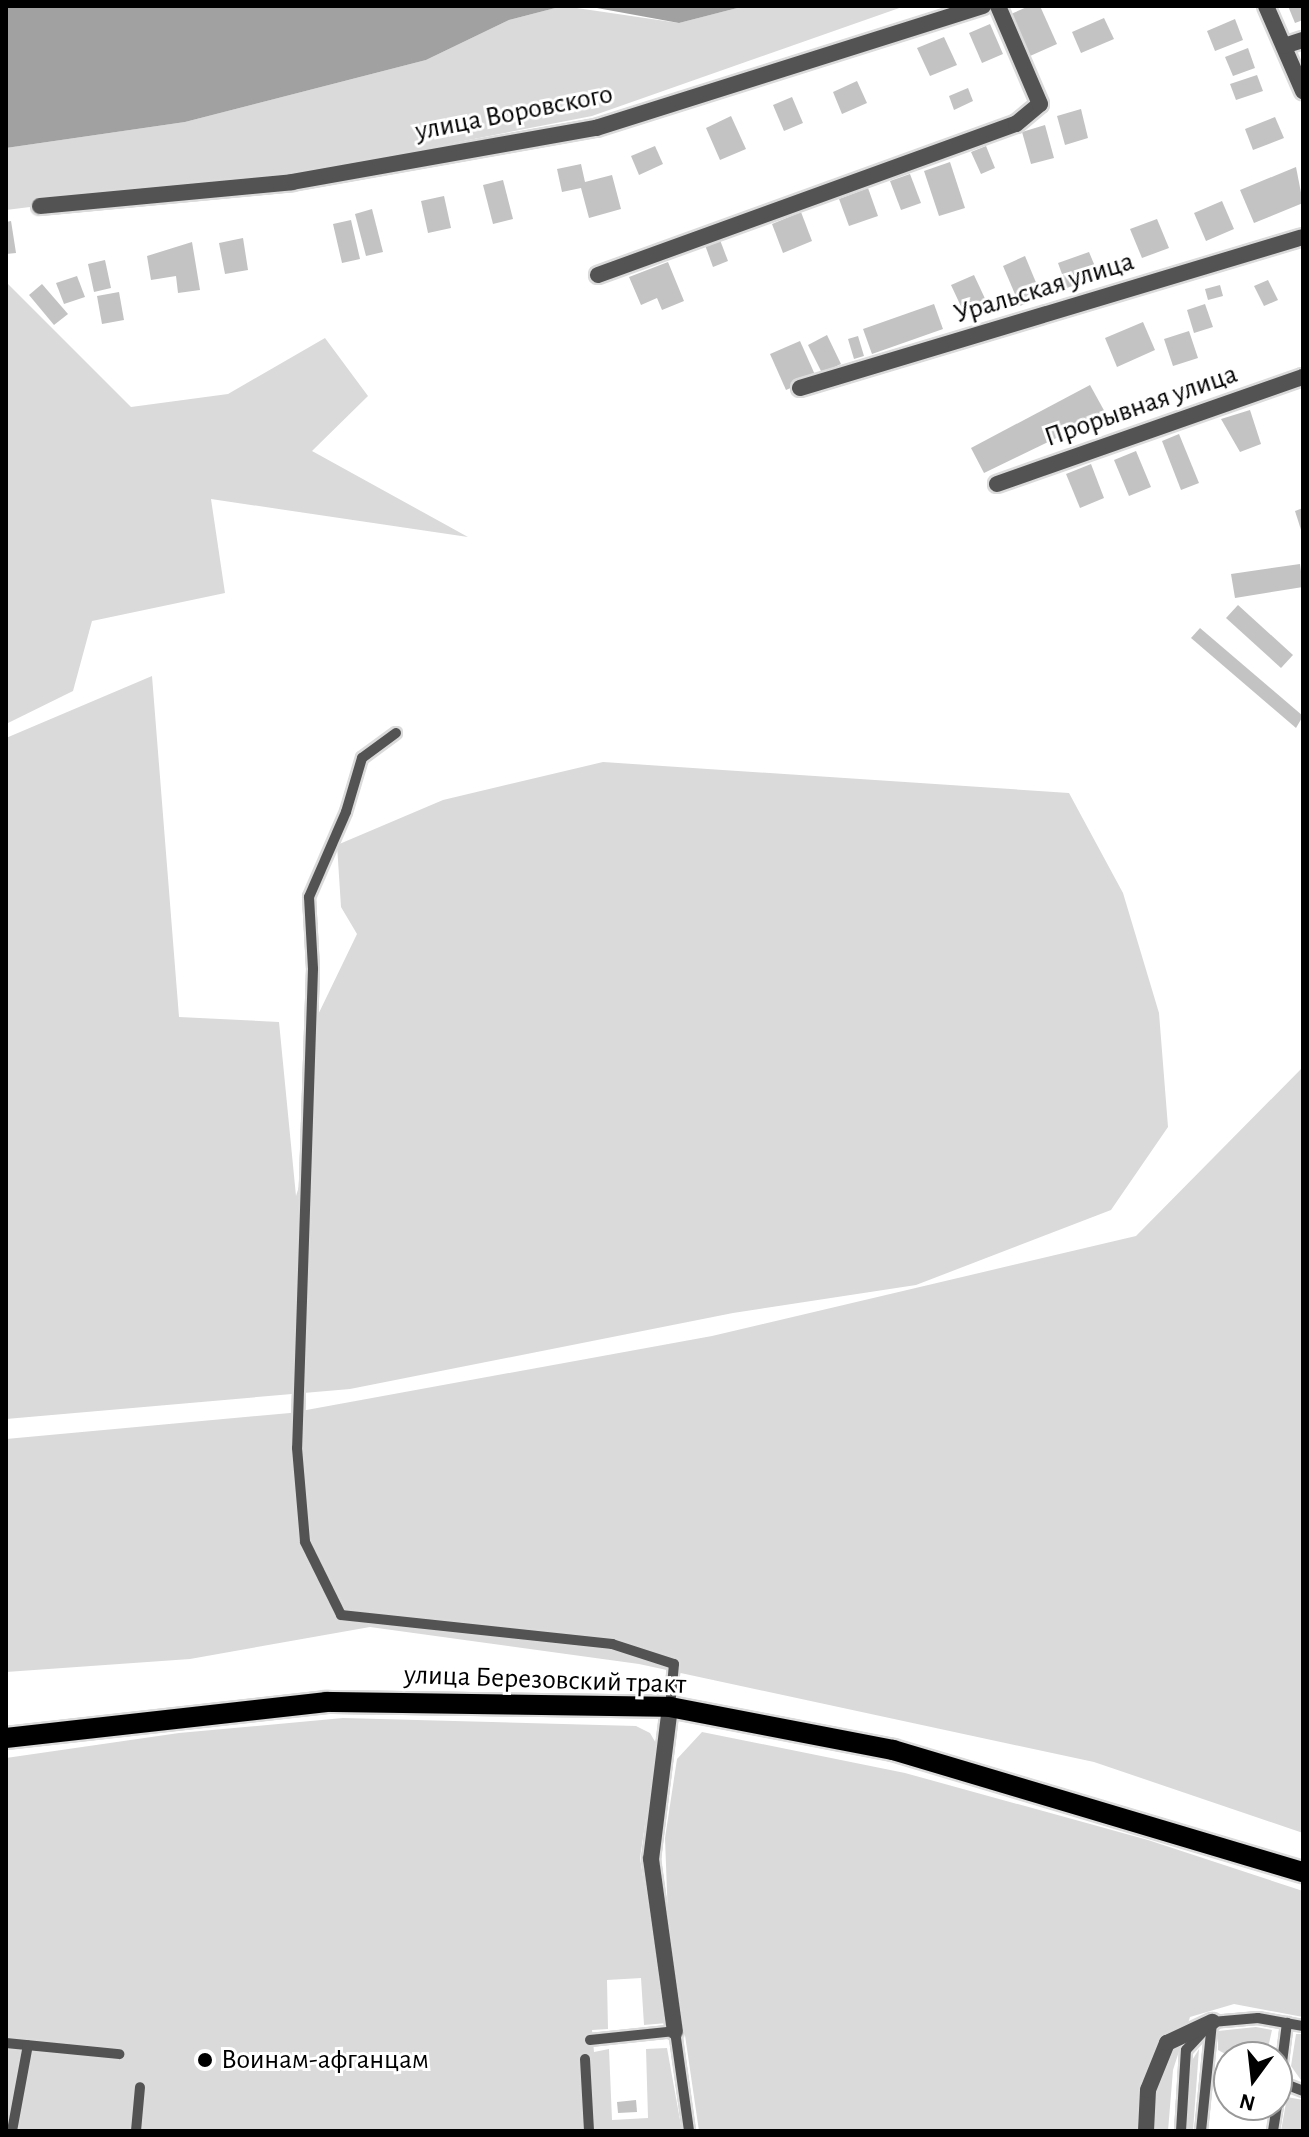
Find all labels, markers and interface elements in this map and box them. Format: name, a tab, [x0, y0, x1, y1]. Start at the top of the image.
street label: улица Воровского	[413, 77, 615, 149]
street label: Уральская улица	[950, 245, 1138, 331]
street label: Прорывная улица	[1040, 357, 1242, 455]
street label: улица Березовский тракт	[403, 1658, 687, 1702]
north arrow	[1213, 2041, 1293, 2121]
place label: Воинам-афганцам	[221, 2043, 429, 2077]
marker: Воинам-афганцам	[196, 2051, 214, 2069]
text: N	[1237, 2090, 1258, 2115]

